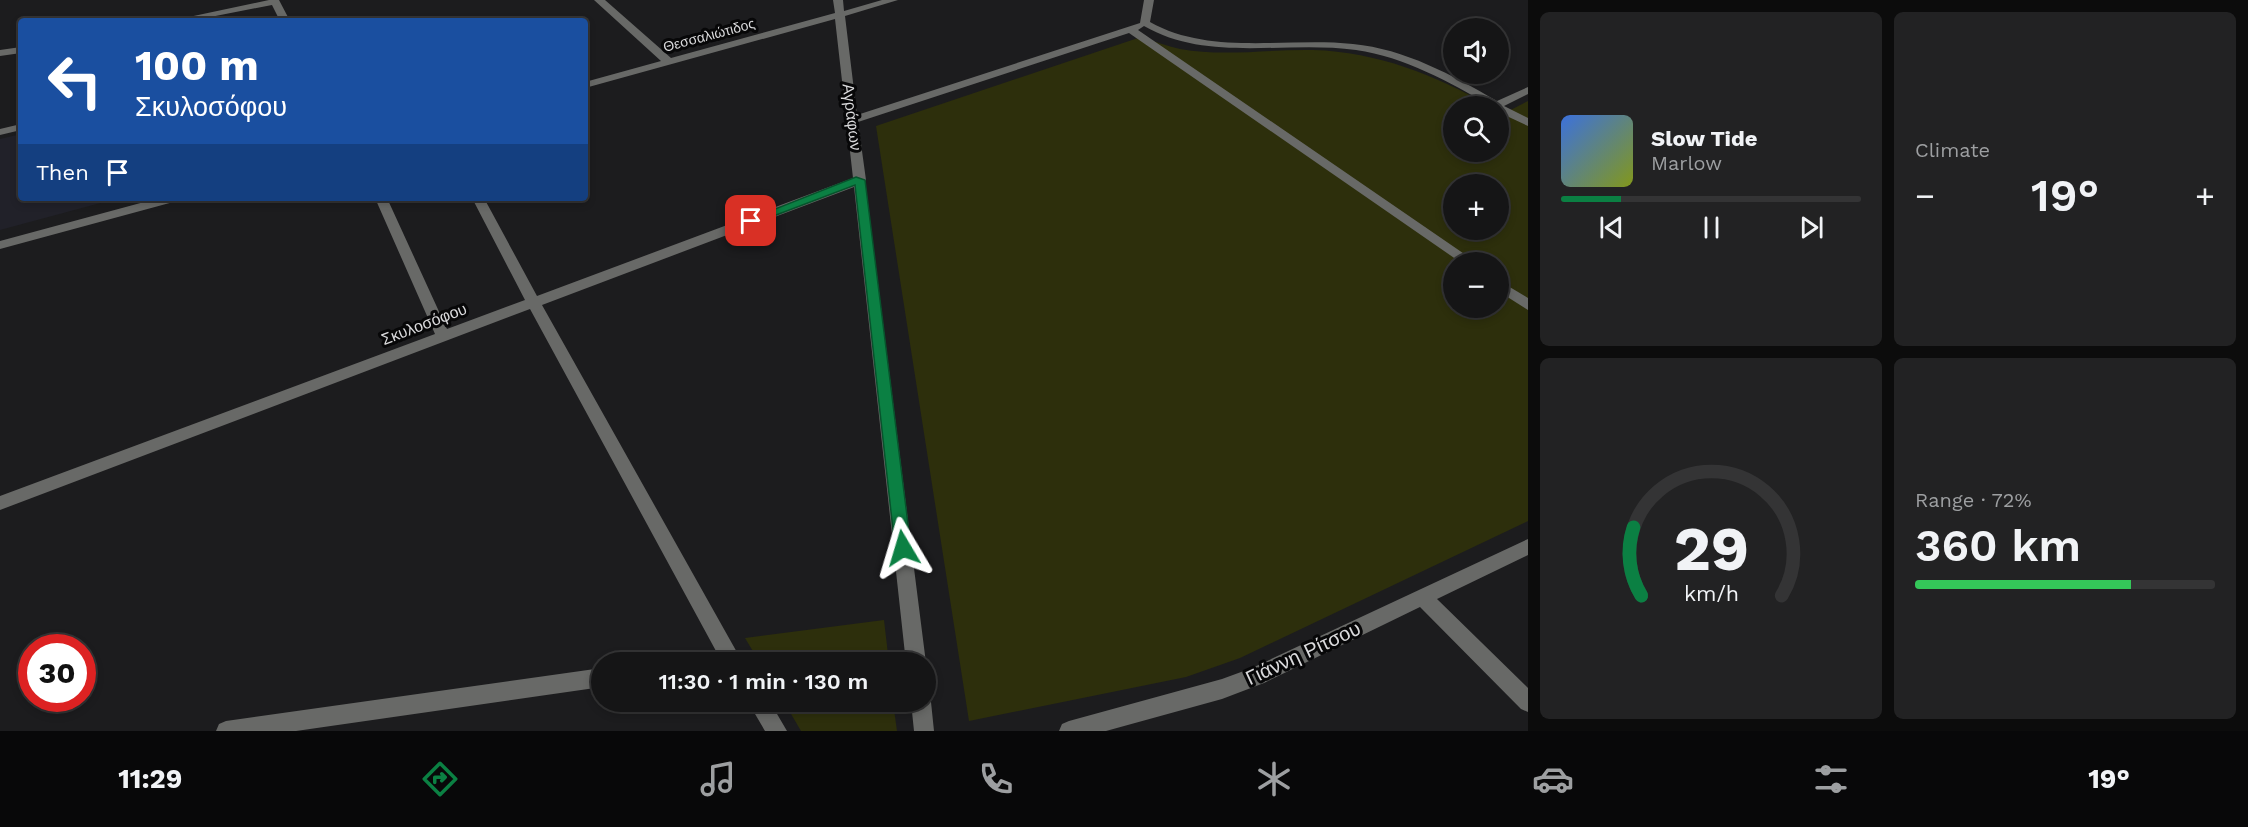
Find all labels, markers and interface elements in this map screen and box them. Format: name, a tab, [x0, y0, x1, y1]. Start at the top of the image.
street label: Θεσσαλιώτιδος	[661, 15, 757, 55]
map controls	[1443, 18, 1509, 318]
button: sound	[1443, 18, 1509, 84]
text: 100 m	[135, 41, 259, 90]
icon: left	[36, 42, 114, 120]
street label: Αγράφων	[838, 82, 866, 152]
text: Σκυλοσόφου	[135, 91, 287, 123]
button: search	[1443, 96, 1509, 162]
text: Slow Tide	[1651, 126, 1758, 151]
text: Climate	[1915, 138, 1990, 162]
text: Marlow	[1651, 151, 1722, 175]
icon: arrive	[101, 156, 134, 189]
text: Then	[36, 160, 89, 185]
text: 19°	[2031, 169, 2099, 222]
button: +	[1443, 174, 1509, 240]
text: −	[1915, 176, 1935, 215]
text: +	[2195, 176, 2215, 215]
pin	[725, 195, 776, 246]
icon: arrive	[734, 204, 767, 237]
icon: previous	[1595, 211, 1628, 244]
icon: pause	[1695, 211, 1728, 244]
icon: next	[1795, 211, 1828, 244]
button: −	[1443, 252, 1509, 318]
street label: Σκυλοσόφου	[379, 299, 469, 349]
text: Range · 72%	[1915, 488, 2032, 512]
text: 29	[1673, 512, 1749, 585]
position arrow	[871, 516, 935, 580]
text: 360 km	[1915, 519, 2081, 572]
text: km/h	[1683, 581, 1739, 606]
street label: Γιάννη Ρίτσου	[1242, 616, 1364, 690]
speed limit sign: 30	[18, 634, 96, 712]
text: 11:30 · 1 min · 130 m	[659, 669, 868, 694]
icon: directions	[419, 758, 461, 800]
icon: music	[697, 758, 739, 800]
icon: phone	[975, 758, 1017, 800]
icon: climate	[1253, 758, 1295, 800]
icon: car	[1532, 758, 1574, 800]
icon: filters	[1810, 758, 1852, 800]
text: 11:29	[118, 763, 182, 795]
text: 19°	[2088, 763, 2130, 795]

